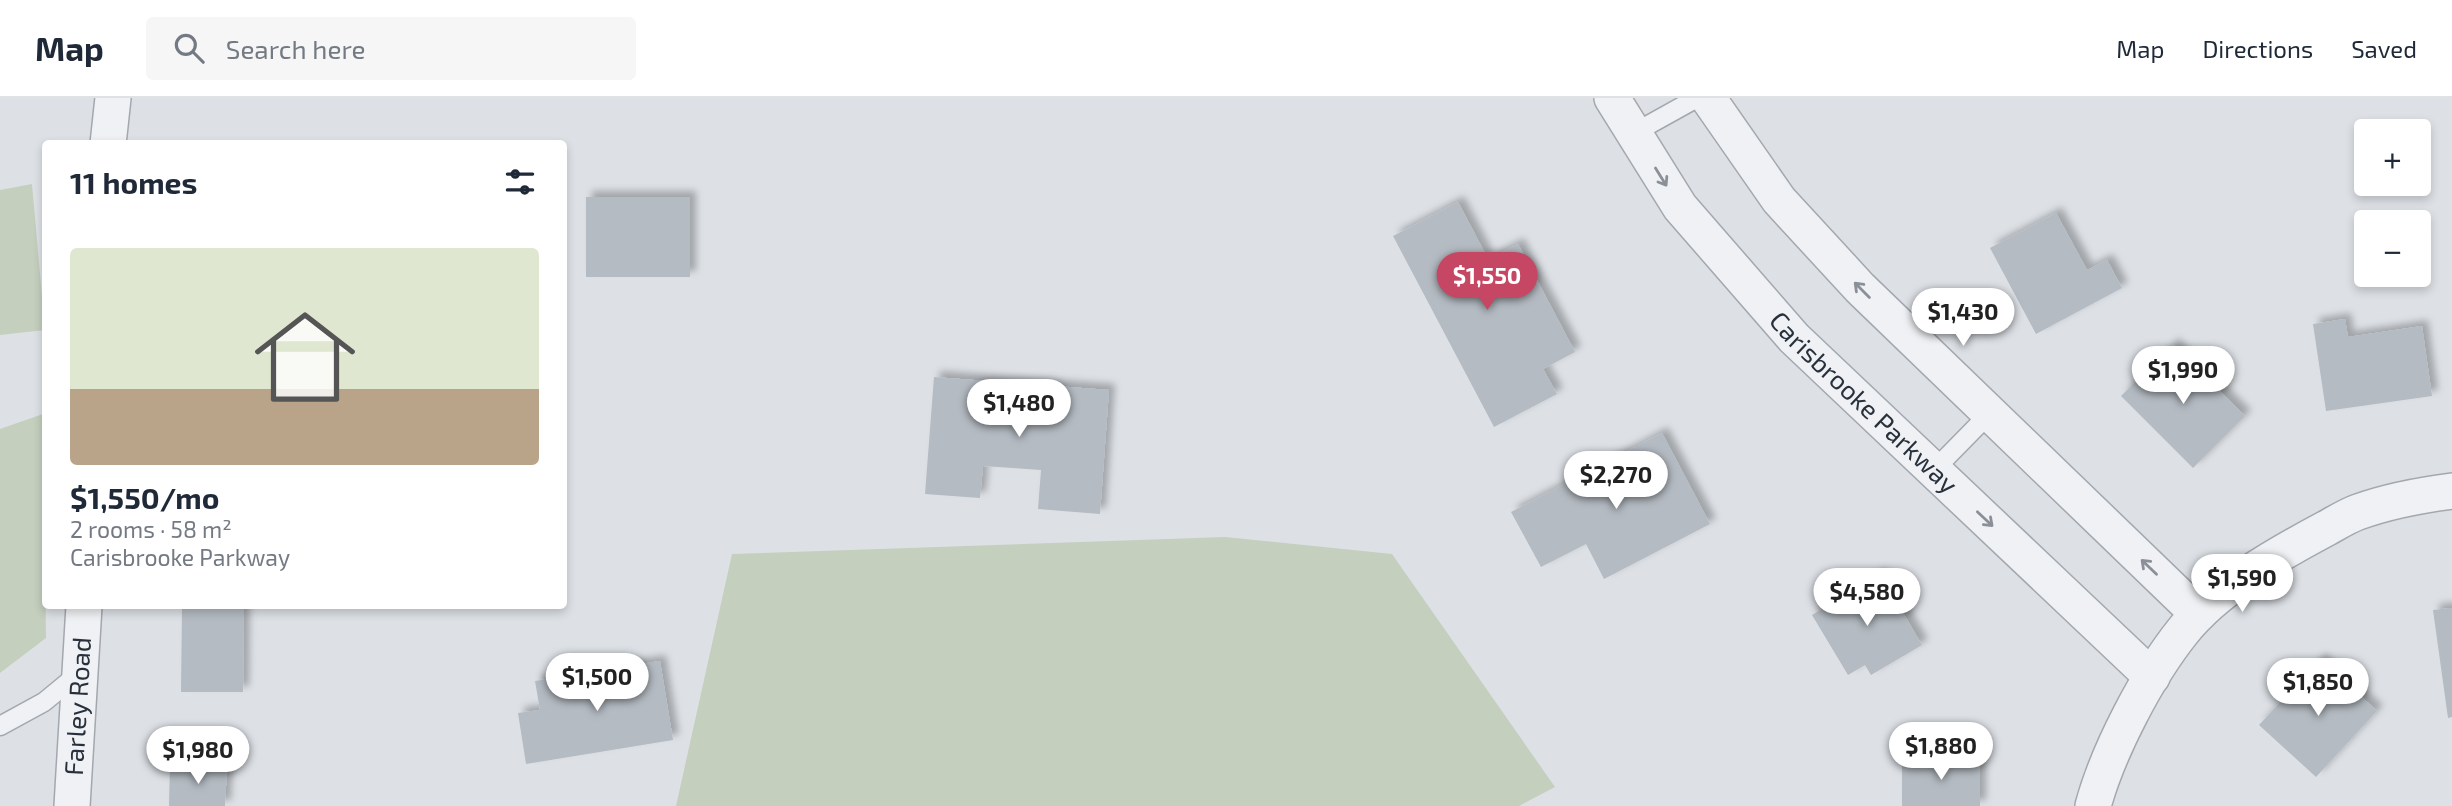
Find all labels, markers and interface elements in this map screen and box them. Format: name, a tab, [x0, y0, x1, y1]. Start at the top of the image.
search box	[146, 17, 636, 80]
text: Map	[35, 28, 104, 68]
icon: search	[170, 29, 208, 67]
text: Search here	[226, 33, 365, 64]
text: Map	[2116, 34, 2164, 63]
text: Directions	[2202, 34, 2313, 63]
text: Saved	[2351, 34, 2417, 63]
map controls	[2354, 119, 2431, 287]
button: +	[2354, 119, 2431, 196]
icon: filters	[501, 163, 539, 201]
text: 11 homes	[70, 164, 197, 200]
one-way arrow	[1655, 166, 1669, 186]
button: −	[2354, 210, 2431, 287]
pin: $1,550	[1430, 252, 1544, 312]
text: $1,550	[1453, 261, 1521, 289]
one-way arrow	[1854, 281, 1871, 298]
pin: $1,430	[1906, 288, 2020, 348]
icon: home	[242, 294, 368, 420]
text: $1,430	[1928, 297, 1998, 325]
street label: Carisbrooke Parkway	[1764, 305, 1965, 499]
pin: $1,990	[2126, 346, 2240, 406]
text: $1,990	[2148, 355, 2218, 383]
pin: $1,480	[962, 380, 1076, 439]
text: $1,480	[983, 388, 1055, 416]
pin: $2,270	[1559, 452, 1673, 511]
text: $2,270	[1580, 460, 1652, 488]
text: $1,550/mo	[70, 479, 219, 515]
one-way arrow	[1976, 510, 1993, 527]
text: 2 rooms · 58 m²	[70, 515, 232, 543]
text: Carisbrooke Parkway	[70, 543, 290, 571]
pin: $1,590	[2185, 554, 2299, 614]
one-way arrow	[2141, 558, 2158, 575]
text: $1,590	[2207, 563, 2277, 591]
pin: $4,580	[1810, 568, 1924, 628]
text: $4,580	[1829, 577, 1905, 605]
street label: Farley Road	[57, 636, 96, 776]
pin: $1,500	[540, 654, 654, 713]
pin: $1,850	[2261, 658, 2375, 718]
text: $1,500	[562, 662, 632, 690]
text: $1,850	[2283, 667, 2353, 695]
pin: $1,880	[1884, 722, 1998, 782]
pin: $1,980	[141, 726, 255, 786]
text: $1,880	[1905, 731, 1977, 759]
text: $1,980	[162, 735, 234, 763]

